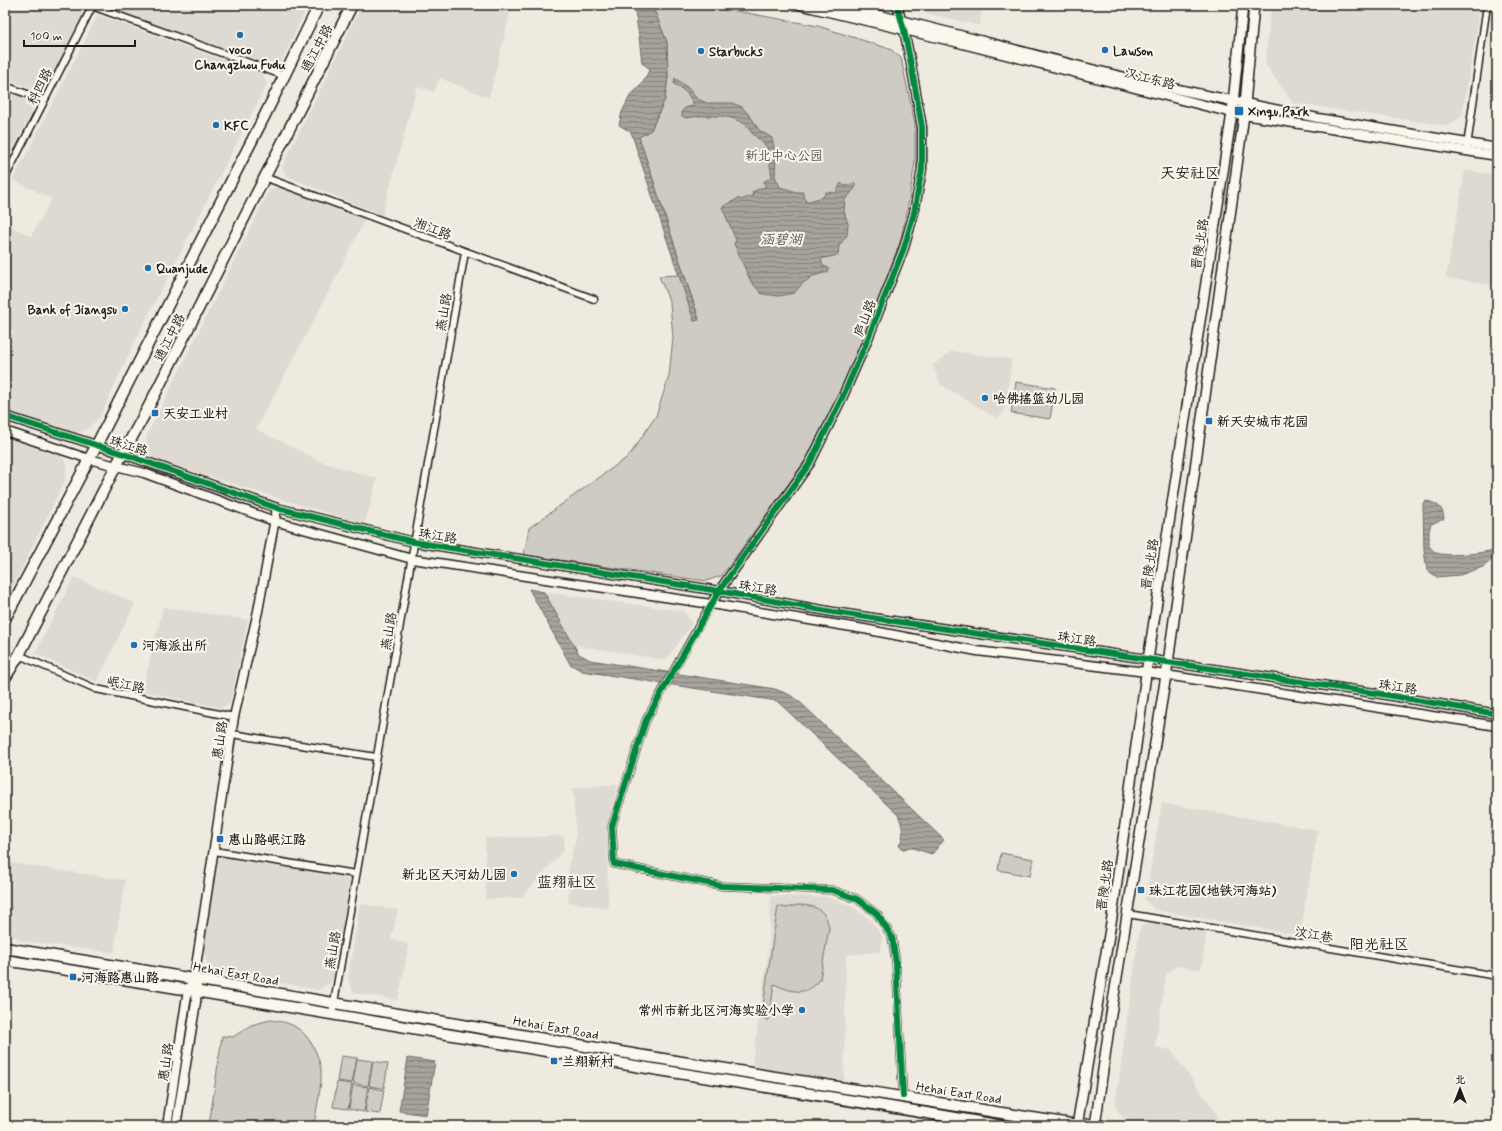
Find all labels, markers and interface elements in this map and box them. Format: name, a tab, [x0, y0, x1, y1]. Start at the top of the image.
scale bar	[24, 22, 135, 48]
street label: 通江中路	[298, 22, 337, 76]
text: 100 m	[30, 29, 62, 45]
marker: voco Changzhou Fudu	[235, 30, 245, 40]
place label: voco Changzhou Fudu	[194, 42, 286, 75]
place label: Lawson	[1113, 43, 1154, 60]
place label: Starbucks	[709, 44, 763, 61]
marker: Lawson	[1100, 45, 1110, 55]
marker: Starbucks	[696, 46, 706, 56]
street label: 科四路	[24, 65, 57, 108]
street label: 汉江东路	[1122, 65, 1177, 94]
place label: Xinqu Park	[1248, 104, 1310, 121]
marker: Xinqu Park	[1233, 105, 1245, 117]
place label: KFC	[224, 118, 249, 135]
marker: KFC	[211, 120, 221, 130]
park label: 新北中心公园	[745, 148, 823, 165]
district label: 天安社区	[1160, 164, 1220, 184]
street label: 湘江路	[411, 214, 454, 244]
street label: 晋陵北路	[1188, 217, 1213, 271]
water label: 涵碧湖	[760, 231, 804, 249]
place label: Quanjude	[156, 261, 209, 279]
marker: Quanjude	[143, 263, 153, 273]
street label: 燕山路	[433, 292, 456, 333]
street label: 庐山路	[850, 297, 881, 340]
place label: Bank of Jiangsu	[28, 302, 117, 320]
marker: Bank of Jiangsu	[120, 304, 130, 314]
street label: 通江中路	[151, 311, 190, 365]
place label: 哈佛摇篮幼儿园	[993, 391, 1084, 408]
marker: 哈佛摇篮幼儿园	[980, 393, 990, 403]
place label: 天安工业村	[163, 406, 228, 423]
marker: 天安工业村	[150, 408, 160, 418]
place label: 新天安城市花园	[1217, 414, 1308, 431]
marker: 新天安城市花园	[1204, 416, 1214, 426]
street label: 珠江路	[107, 432, 150, 461]
street label: 珠江路	[417, 525, 458, 548]
street label: 晋陵北路	[1138, 537, 1163, 591]
street label: 珠江路	[737, 577, 778, 600]
street label: 燕山路	[378, 611, 401, 652]
street label: 珠江路	[1056, 628, 1097, 651]
place label: 河海派出所	[142, 638, 207, 655]
marker: 河海派出所	[129, 640, 139, 650]
street label: 岷江路	[105, 673, 147, 698]
street label: 珠江路	[1377, 676, 1418, 699]
street label: 惠山路	[209, 720, 232, 761]
place label: 惠山路岷江路	[228, 832, 306, 849]
marker: 惠山路岷江路	[215, 834, 225, 844]
street label: 晋陵北路	[1093, 858, 1118, 912]
place label: 新北区天河幼儿园	[402, 867, 506, 884]
marker: 新北区天河幼儿园	[509, 869, 519, 879]
district label: 蓝翔社区	[537, 873, 597, 893]
place label: 珠江花园(地铁河海站)	[1149, 883, 1277, 900]
marker: 珠江花园(地铁河海站)	[1136, 885, 1146, 895]
street label: 汶江巷	[1293, 924, 1334, 947]
street label: 燕山路	[322, 930, 345, 971]
district label: 阳光社区	[1349, 935, 1409, 955]
street label: Hehai East Road	[192, 959, 280, 990]
place label: 河海路惠山路	[81, 970, 159, 987]
marker: 河海路惠山路	[68, 972, 78, 982]
place label: 常州市新北区河海实验小学	[638, 1003, 794, 1020]
marker: 常州市新北区河海实验小学	[797, 1005, 807, 1015]
street label: Hehai East Road	[512, 1013, 600, 1044]
street label: 惠山路	[155, 1042, 178, 1083]
place label: 兰翔新村	[562, 1054, 614, 1071]
marker: 兰翔新村	[549, 1056, 559, 1066]
north arrow	[1440, 1069, 1480, 1109]
text: 北	[1455, 1073, 1466, 1087]
street label: Hehai East Road	[915, 1078, 1003, 1109]

